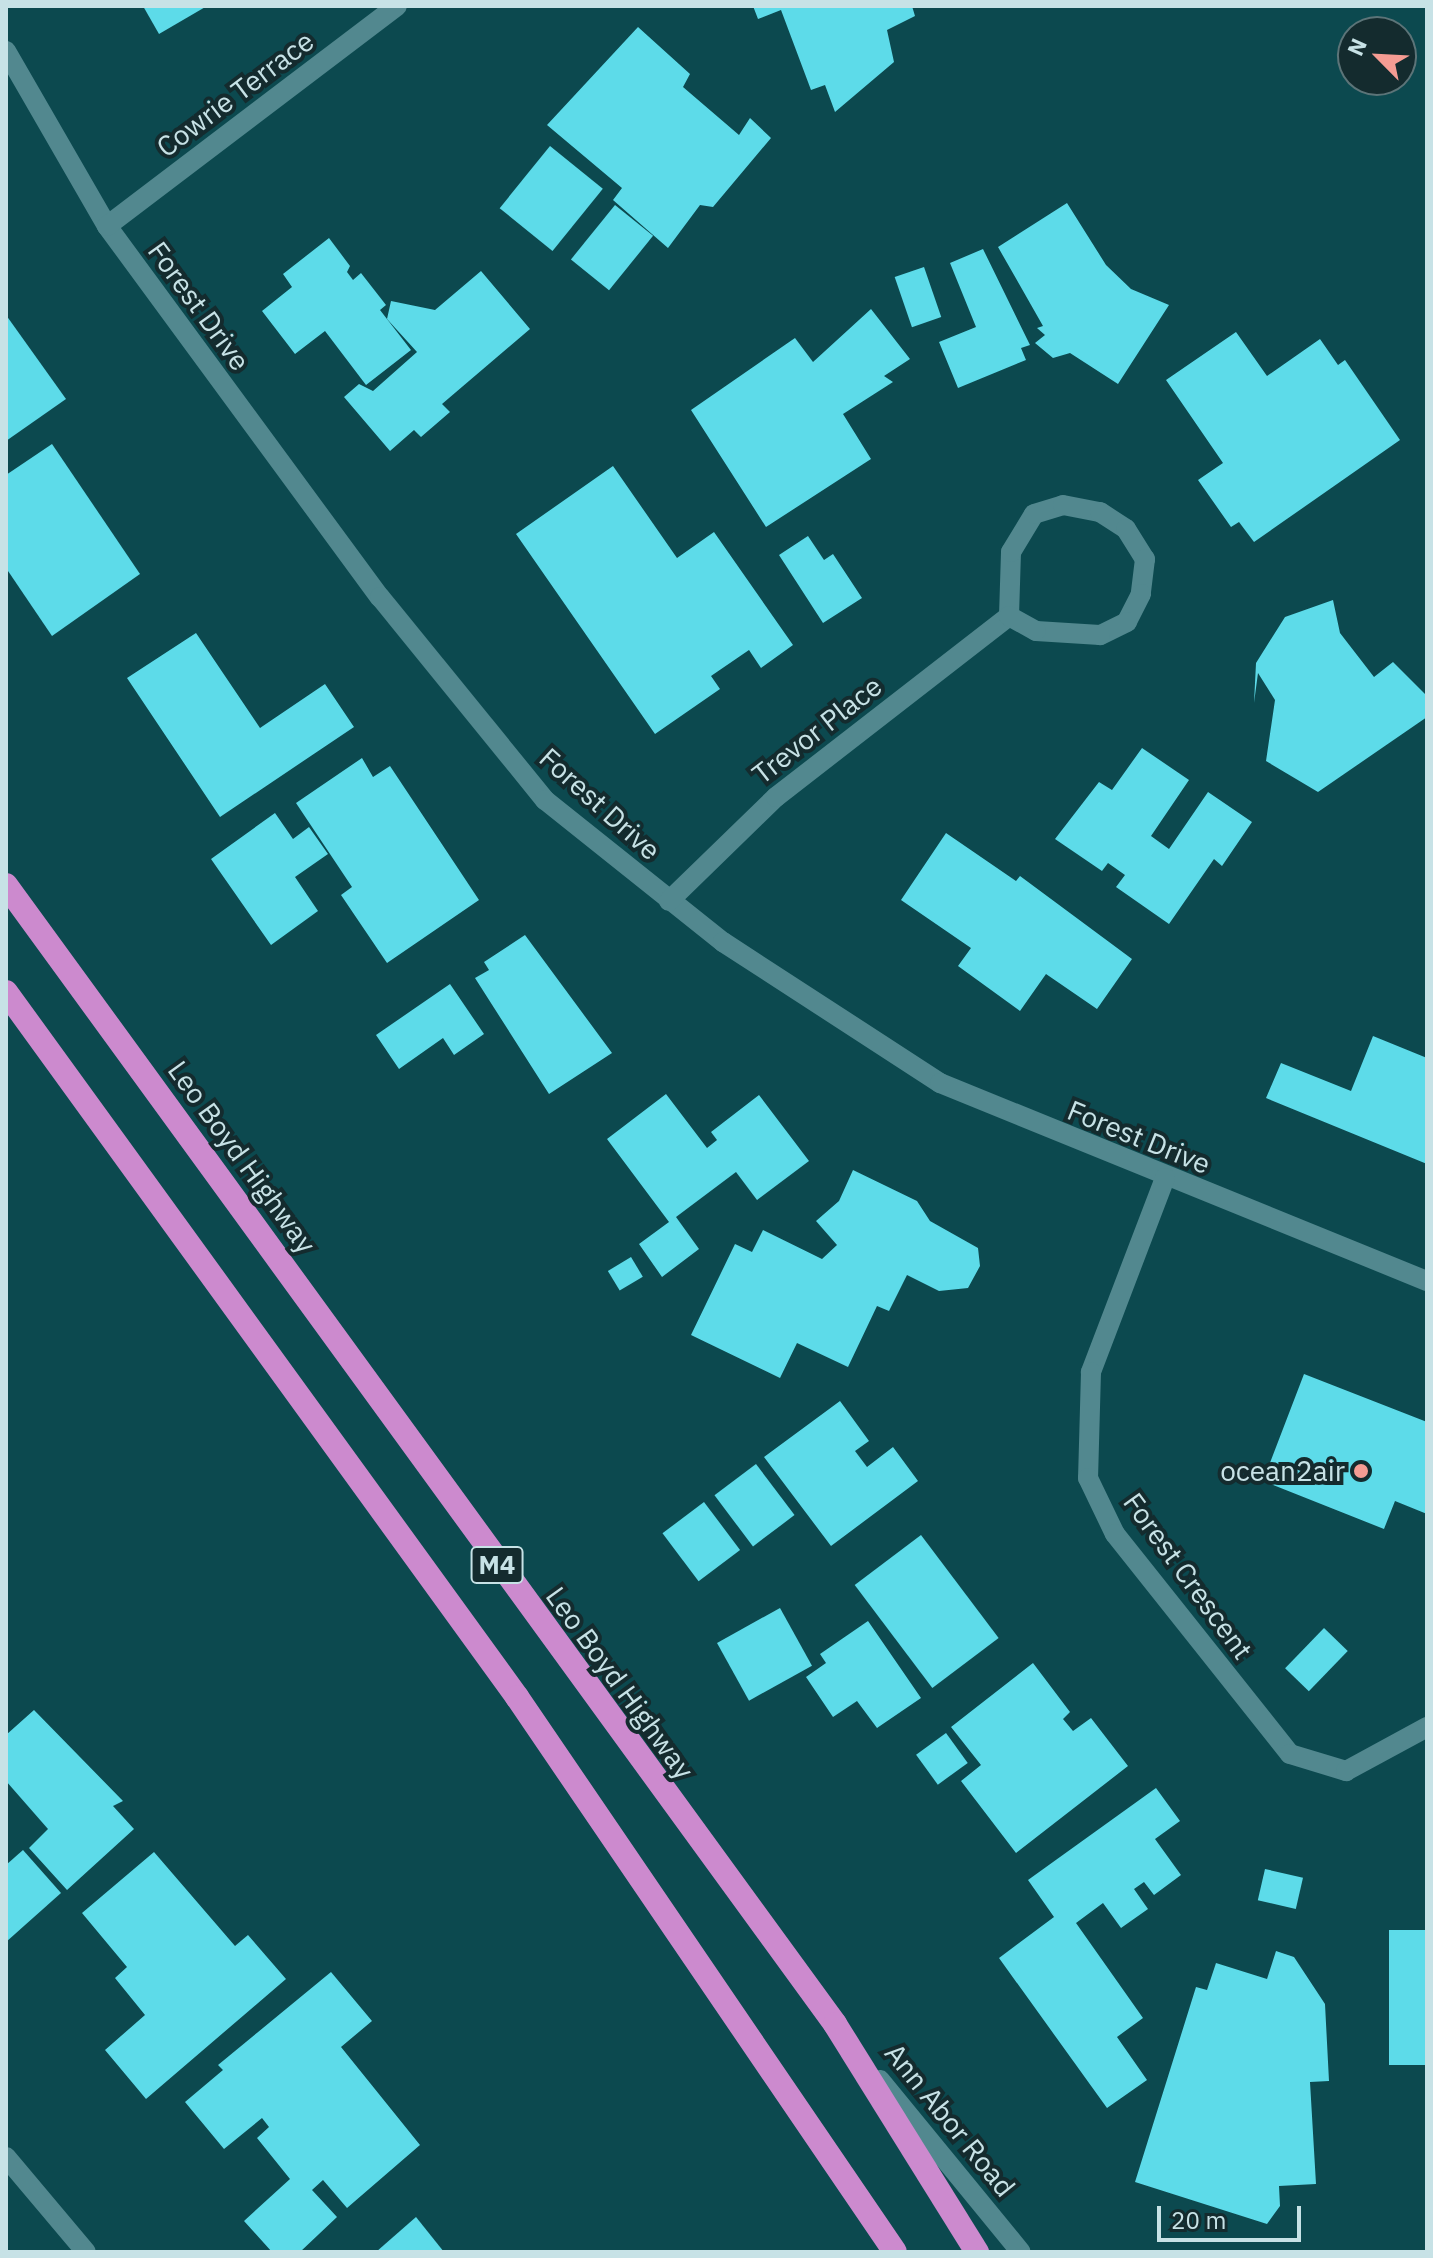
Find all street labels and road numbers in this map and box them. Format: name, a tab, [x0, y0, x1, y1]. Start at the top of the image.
street label: Cowrie Terrace	[150, 24, 320, 164]
street label: Forest Drive	[141, 235, 257, 377]
street label: Trevor Place	[746, 669, 888, 791]
street label: Forest Drive	[533, 741, 667, 867]
street label: Leo Boyd Highway	[161, 1054, 323, 1260]
street label: Forest Drive	[1063, 1093, 1215, 1181]
street label: Forest Crescent	[1116, 1486, 1260, 1666]
road number: M4	[469, 1543, 525, 1587]
street label: Leo Boyd Highway	[539, 1580, 701, 1786]
street label: Ann Abor Road	[878, 2037, 1022, 2203]

